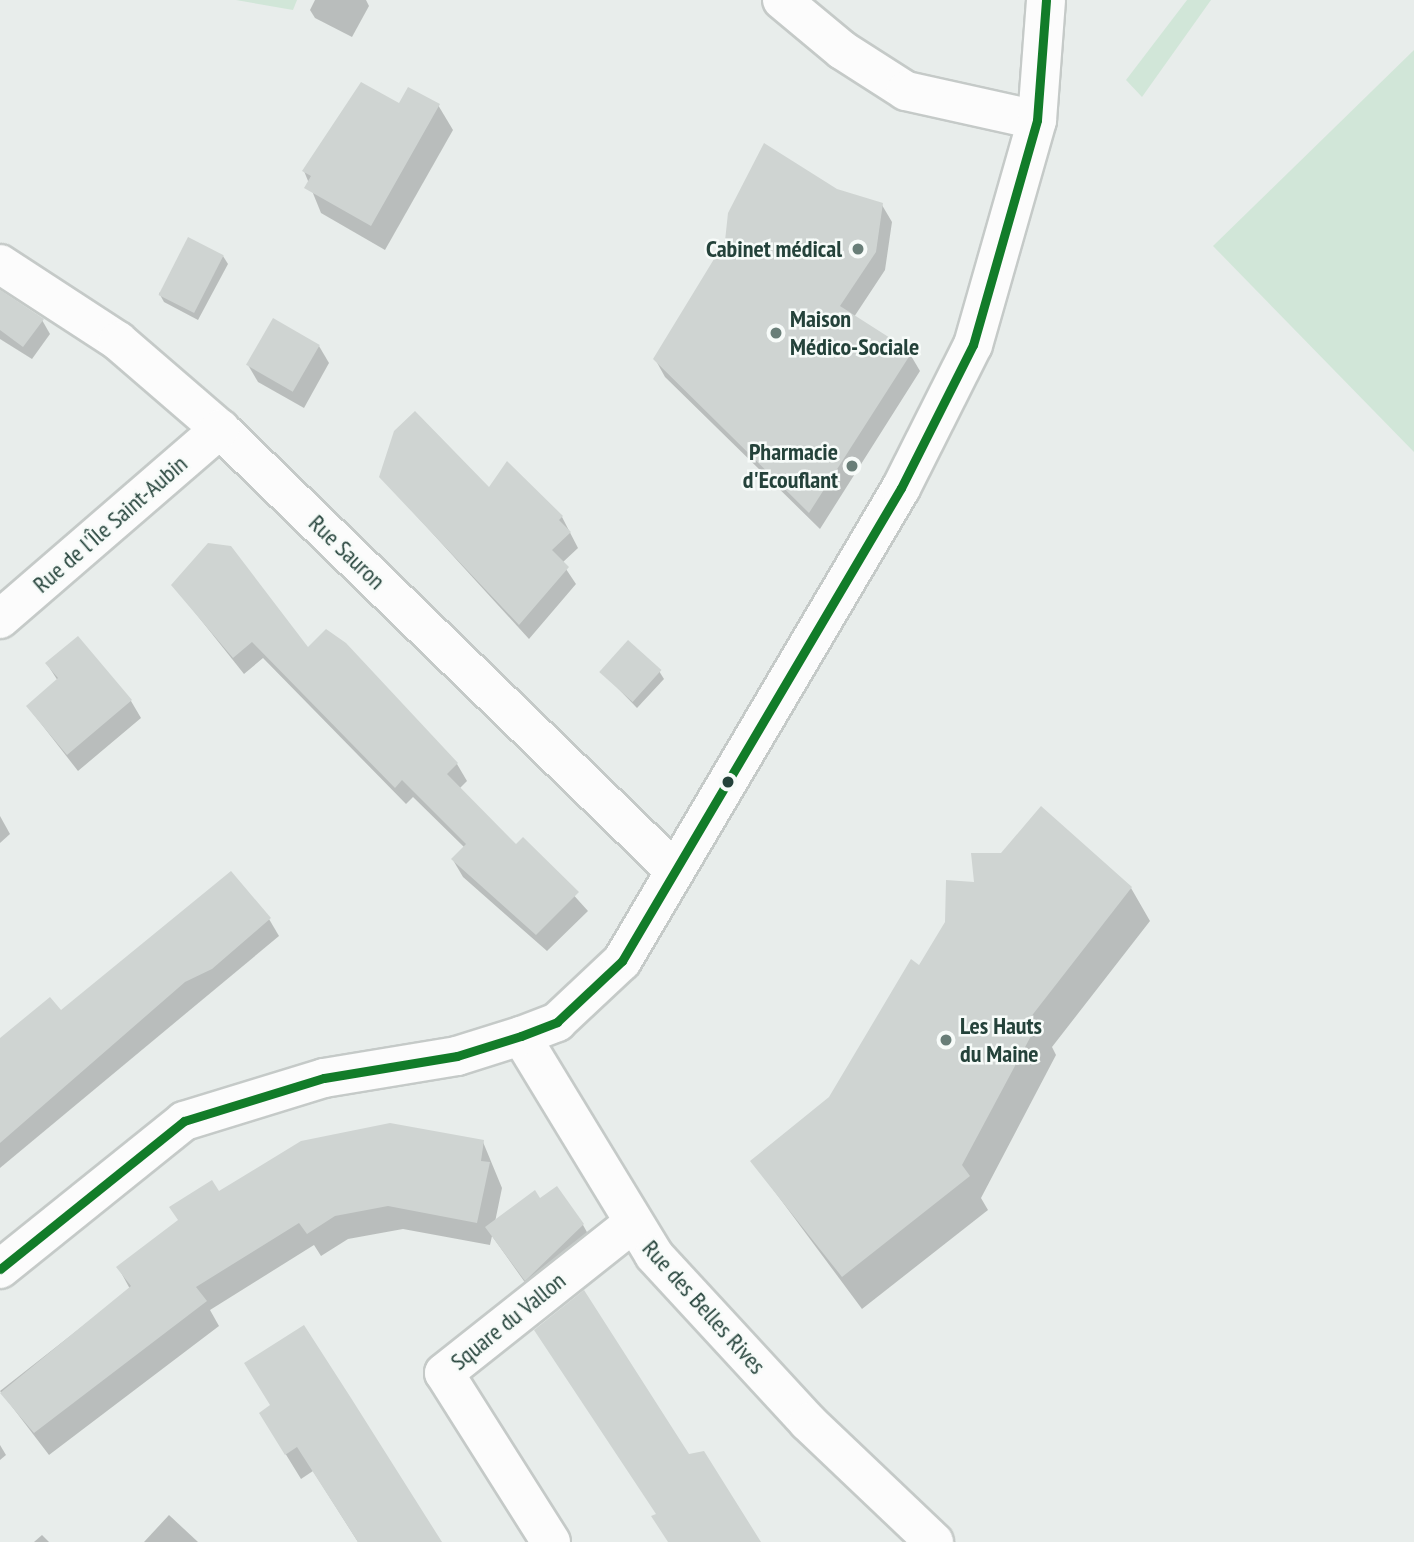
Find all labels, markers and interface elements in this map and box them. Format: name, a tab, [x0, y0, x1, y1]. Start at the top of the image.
place label: Cabinet médical	[706, 235, 842, 263]
marker: Cabinet médical	[848, 239, 868, 259]
place label: Maison Médico-Sociale	[790, 305, 919, 361]
marker: Maison Médico-Sociale	[768, 325, 784, 341]
place label: Pharmacie d'Ecouflant	[743, 438, 838, 494]
street label: Rue de l'Île Saint-Aubin	[27, 449, 193, 599]
marker: Pharmacie d'Ecouflant	[844, 458, 860, 474]
street label: Rue Sauron	[303, 509, 391, 595]
unlabelled marker	[721, 775, 735, 789]
place label: Les Hauts du Maine	[960, 1012, 1042, 1068]
marker: Les Hauts du Maine	[938, 1032, 954, 1048]
street label: Rue des Belles Rives	[636, 1234, 772, 1380]
street label: Square du Vallon	[445, 1266, 571, 1376]

